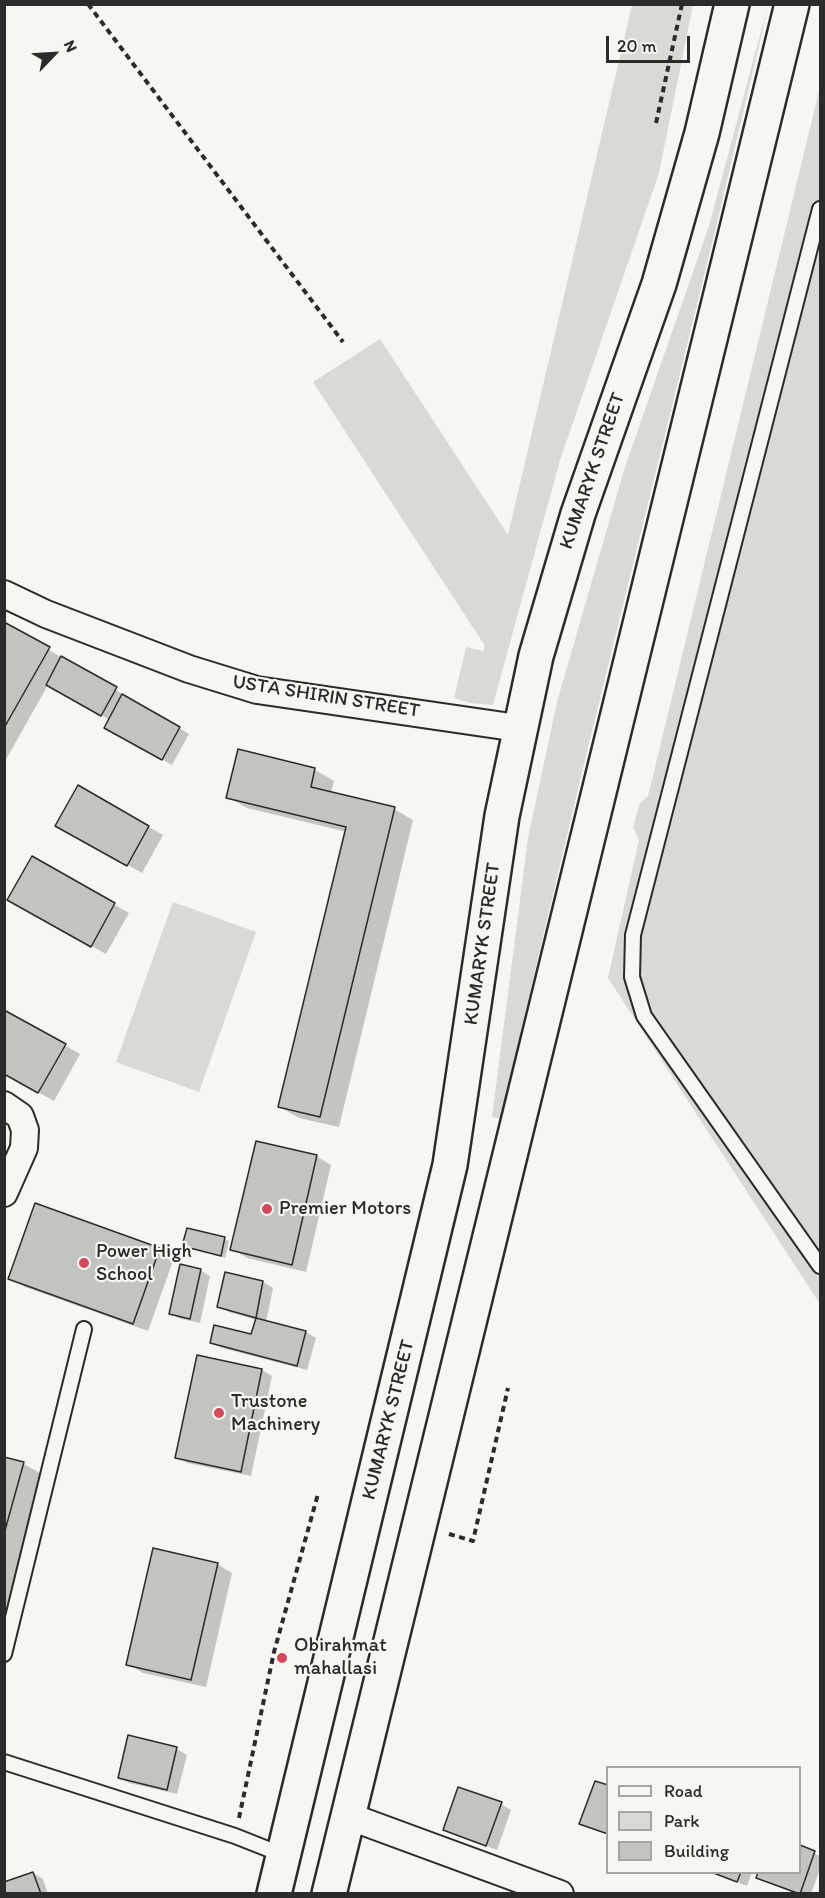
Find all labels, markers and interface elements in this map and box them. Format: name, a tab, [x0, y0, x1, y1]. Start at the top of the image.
north arrow	[24, 24, 84, 84]
scale bar	[609, 24, 693, 62]
text: 20 m	[617, 35, 657, 57]
text: N	[60, 37, 82, 55]
street label: KUMARYK STREET	[555, 390, 631, 552]
street label: USTA SHIRIN STREET	[231, 670, 421, 724]
street label: KUMARYK STREET	[460, 861, 506, 1027]
place label: Premier Motors	[279, 1197, 411, 1221]
marker: Premier Motors	[260, 1202, 274, 1216]
place label: Power High School	[96, 1240, 192, 1287]
marker: Power High School	[77, 1256, 91, 1270]
street label: KUMARYK STREET	[358, 1338, 420, 1502]
place label: Trustone Machinery	[231, 1390, 320, 1437]
marker: Trustone Machinery	[212, 1406, 226, 1420]
place label: Obirahmat mahallasi	[294, 1634, 387, 1681]
marker: Obirahmat mahallasi	[275, 1651, 289, 1665]
legend	[606, 1766, 801, 1874]
text: Road	[664, 1780, 703, 1802]
text: Park	[664, 1810, 699, 1832]
text: Building	[664, 1840, 729, 1862]

